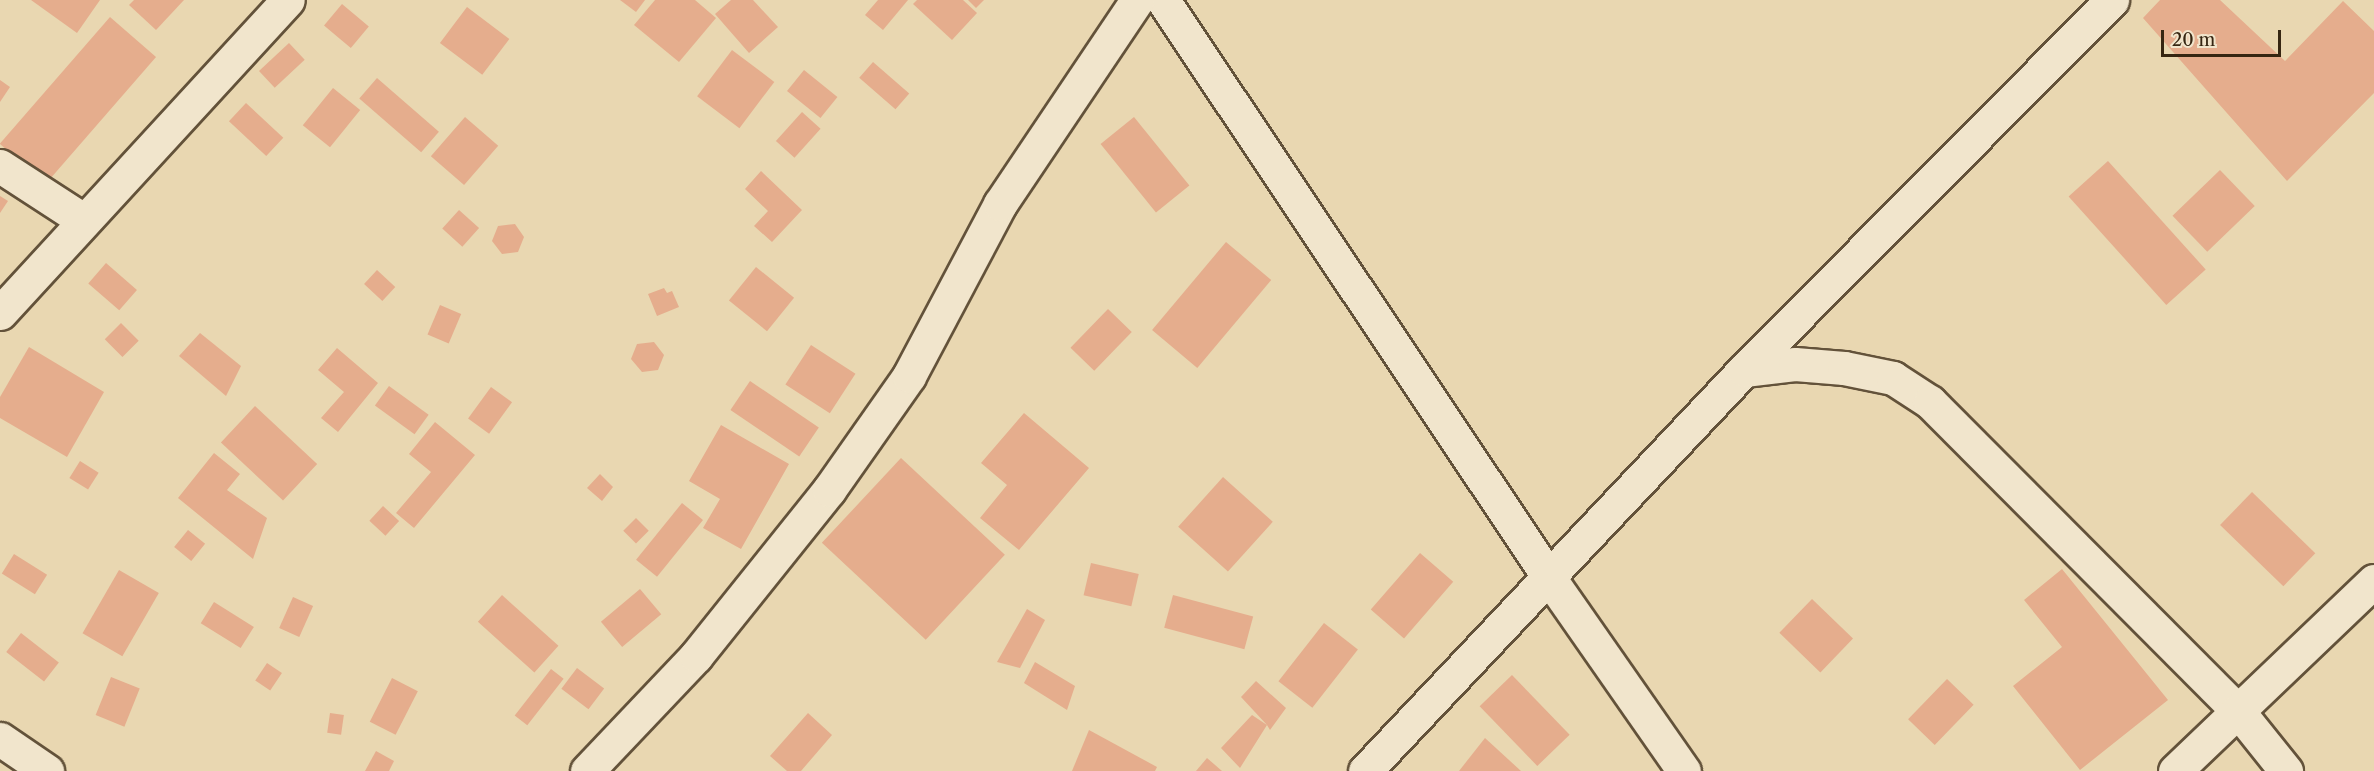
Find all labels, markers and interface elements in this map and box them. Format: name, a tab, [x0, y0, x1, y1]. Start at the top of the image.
scale bar	[2164, 18, 2284, 56]
text: 20 m	[2172, 29, 2215, 51]

